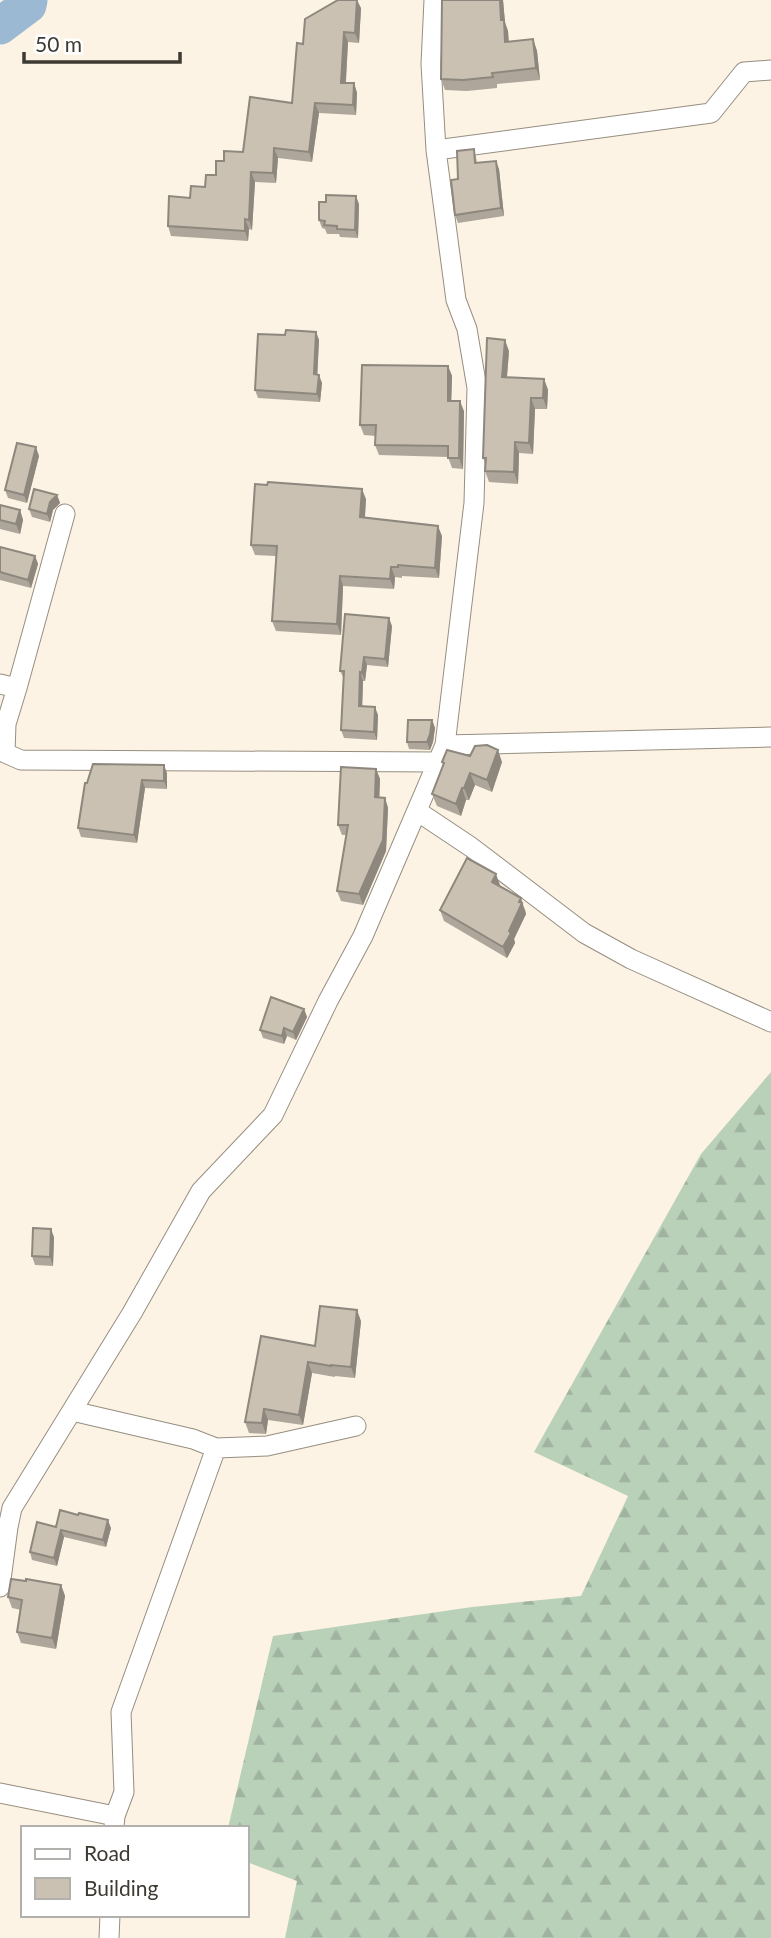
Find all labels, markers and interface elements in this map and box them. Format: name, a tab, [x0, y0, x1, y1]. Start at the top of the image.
scale bar	[24, 21, 180, 65]
text: 50 m	[35, 31, 82, 56]
legend	[21, 1826, 248, 1917]
text: Road	[84, 1840, 131, 1865]
text: Building	[84, 1875, 159, 1900]

